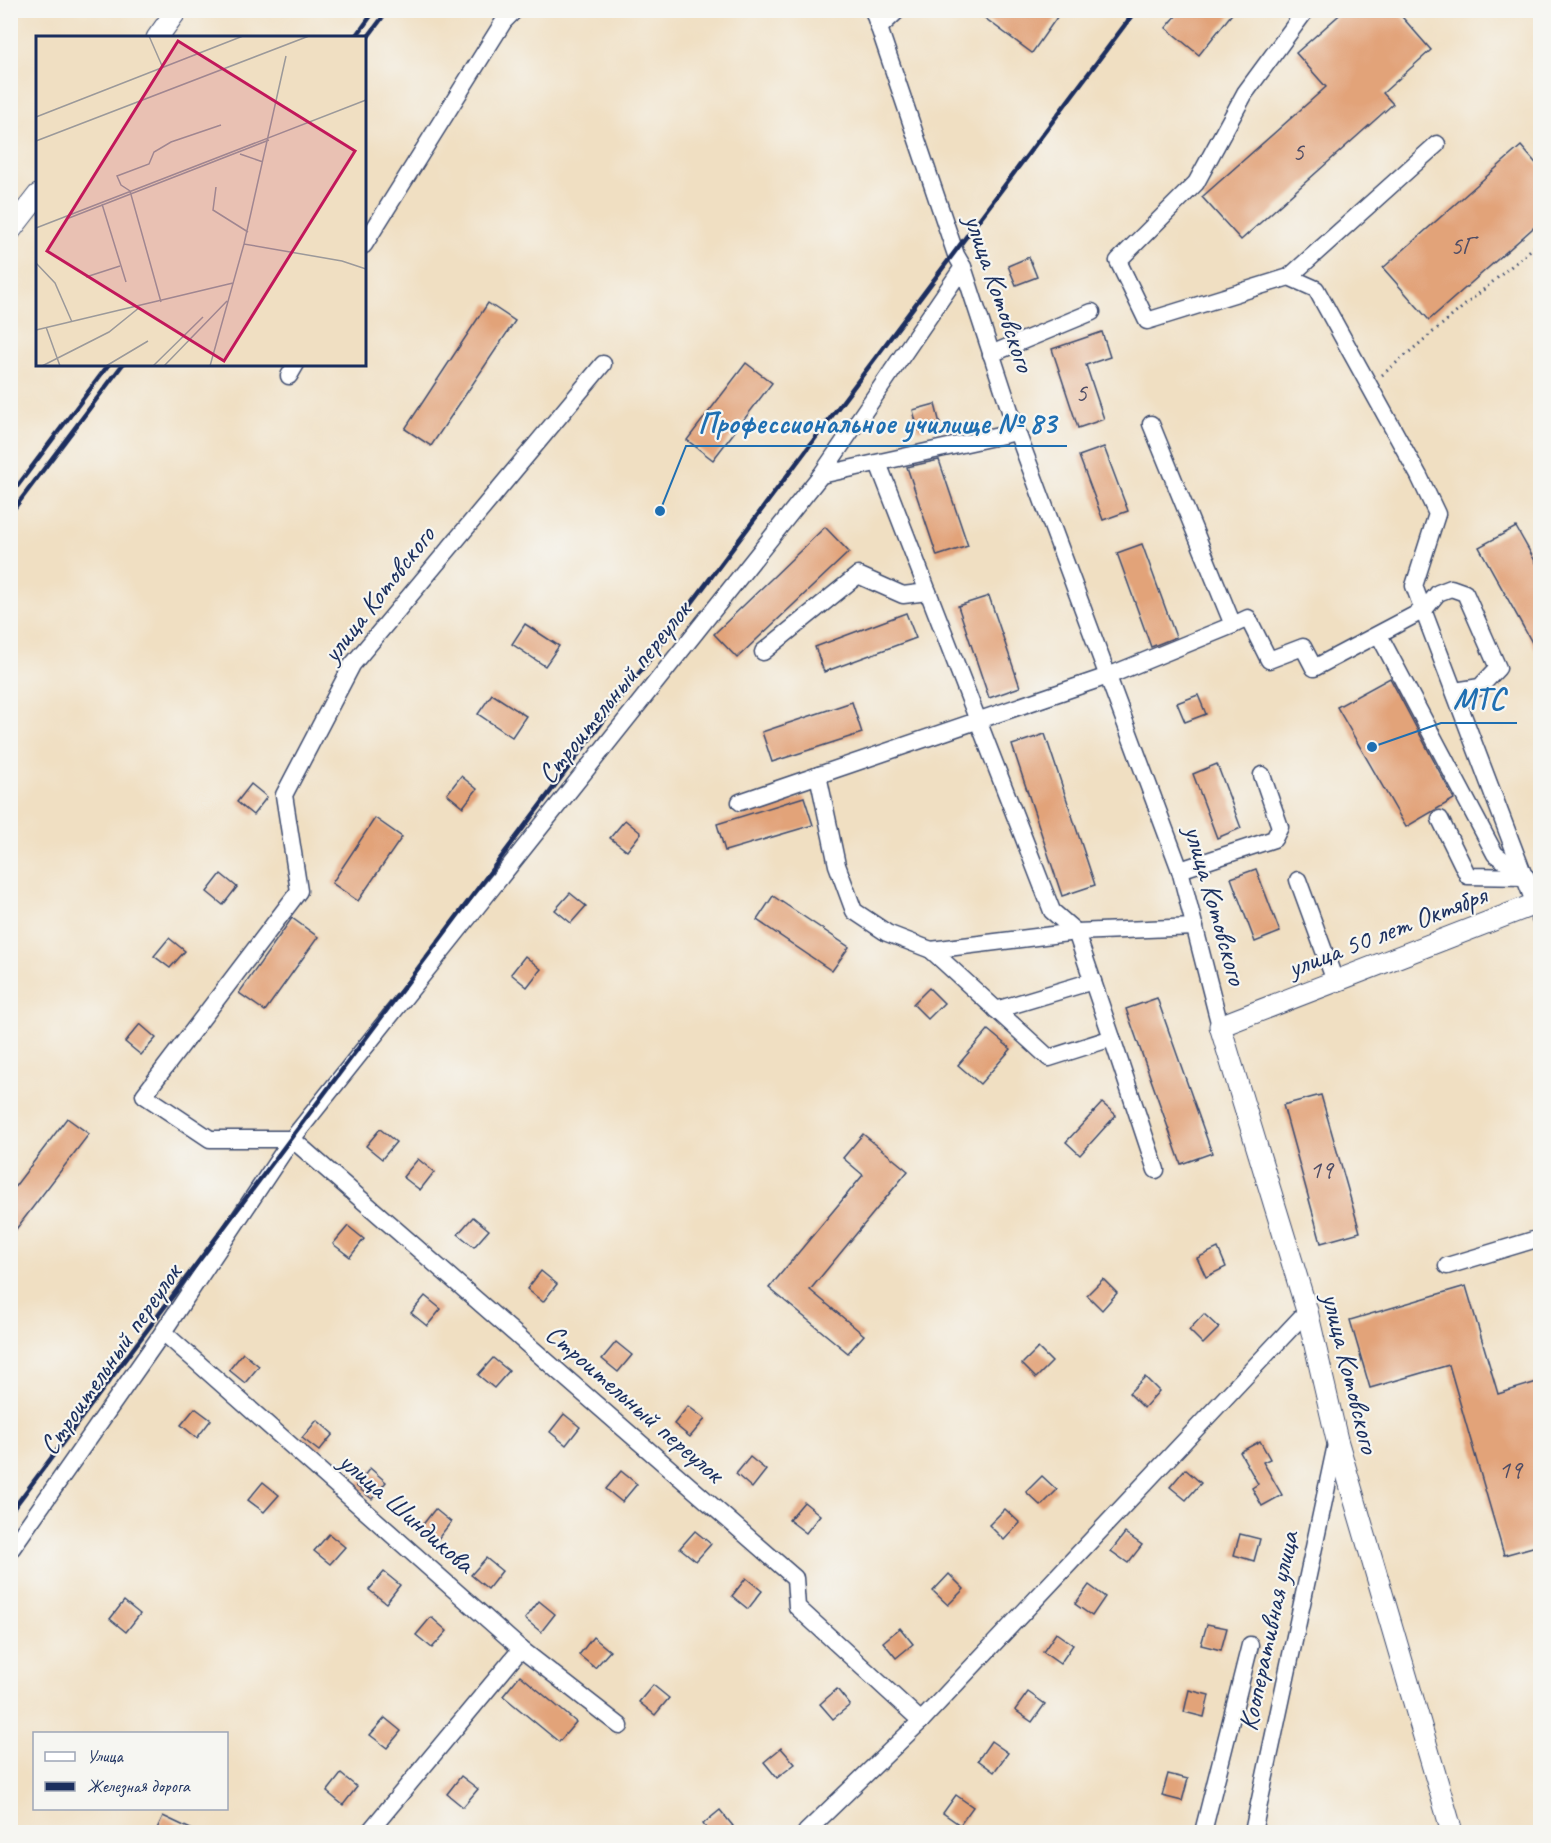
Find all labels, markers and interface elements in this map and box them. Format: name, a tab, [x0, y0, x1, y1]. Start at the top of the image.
inset map	[36, 36, 366, 366]
house number: 5	[1292, 135, 1305, 168]
street label: улица Котовского	[956, 208, 1044, 378]
house number: 5Г	[1450, 229, 1479, 262]
house number: 5	[1075, 376, 1088, 409]
callout: Профессиональное училище № 83	[686, 398, 1067, 446]
text: Профессиональное училище № 83	[698, 404, 1058, 443]
street label: улица Котовского	[312, 517, 444, 671]
street label: Строительный переулок	[530, 591, 700, 790]
callout: МТС	[1441, 675, 1517, 723]
text: МТС	[1453, 680, 1508, 718]
street label: улица Котовского	[1176, 819, 1256, 991]
street label: улица 50 лет Октября	[1281, 876, 1494, 986]
house number: 19	[1309, 1153, 1335, 1186]
street label: Строительный переулок	[31, 1255, 190, 1461]
street label: улица Котовского	[1314, 1287, 1388, 1459]
street label: Строительный переулок	[539, 1316, 733, 1492]
street label: улица Шиндикова	[330, 1442, 483, 1582]
house number: 19	[1498, 1453, 1524, 1486]
street label: Кооперативная улица	[1230, 1526, 1307, 1734]
legend	[33, 1732, 228, 1810]
text: Улица	[87, 1745, 124, 1767]
text: Железная дорога	[87, 1775, 191, 1798]

